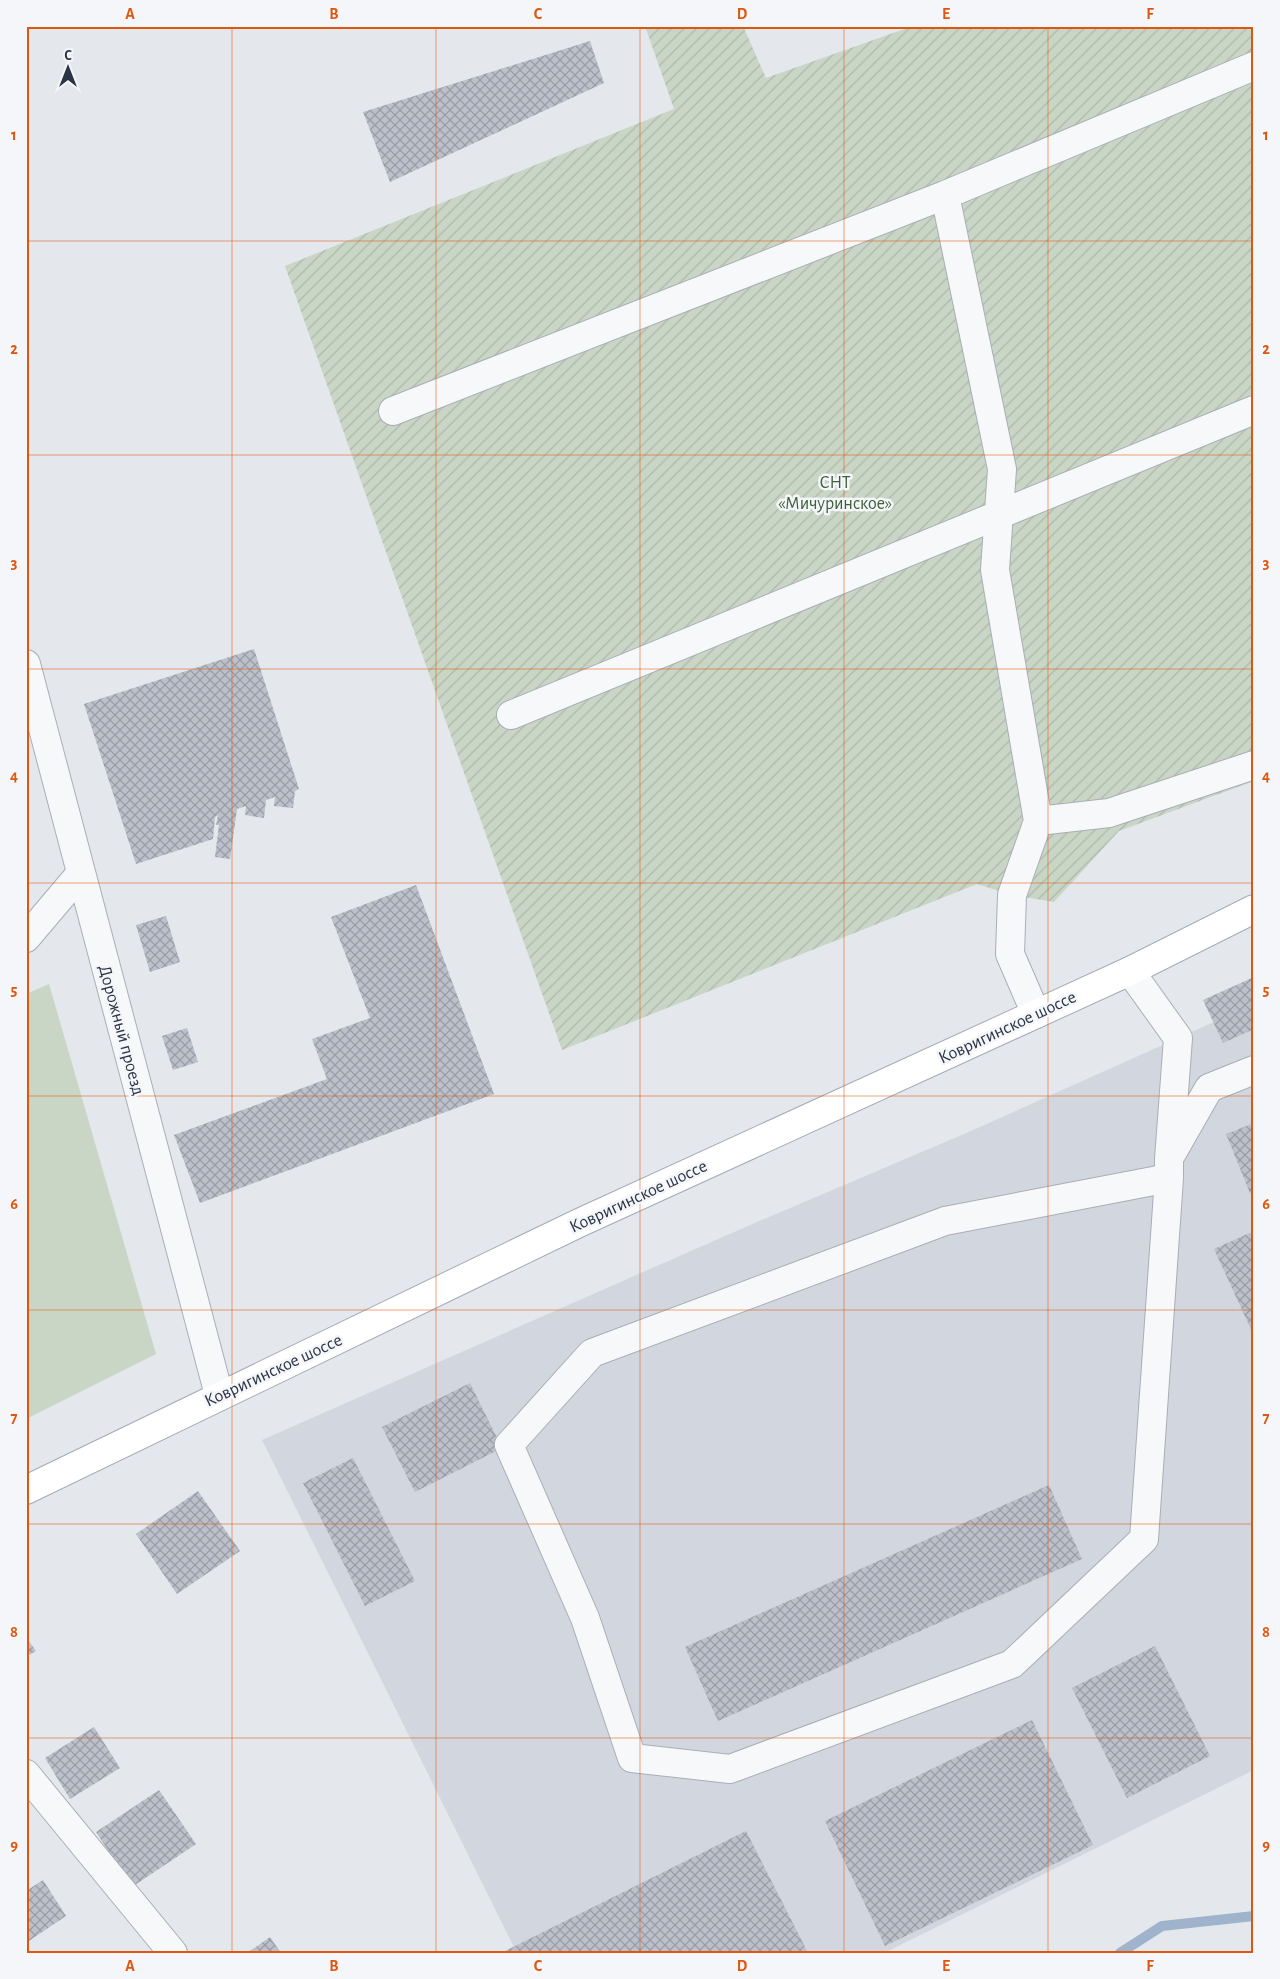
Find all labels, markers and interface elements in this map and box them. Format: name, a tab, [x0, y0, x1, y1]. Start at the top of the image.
text: A	[125, 6, 135, 22]
text: B	[329, 6, 339, 22]
text: C	[534, 6, 543, 22]
text: D	[737, 6, 748, 22]
text: E	[942, 6, 950, 22]
text: F	[1146, 6, 1154, 22]
north arrow	[42, 42, 92, 92]
text: С	[64, 49, 72, 63]
text: 1	[11, 127, 17, 143]
text: 1	[1263, 127, 1269, 143]
text: 2	[10, 341, 18, 357]
text: 2	[1262, 341, 1270, 357]
park label: СНТ «Мичуринское»	[778, 474, 892, 513]
text: 3	[11, 555, 18, 571]
text: 3	[1263, 555, 1270, 571]
text: 4	[10, 768, 18, 784]
text: 4	[1262, 768, 1270, 784]
street label: Дорожный проезд	[95, 963, 147, 1097]
text: 5	[11, 982, 18, 998]
text: 5	[1263, 982, 1270, 998]
street label: Ковригинское шоссе	[936, 988, 1079, 1068]
street label: Ковригинское шоссе	[567, 1157, 710, 1237]
text: 6	[10, 1196, 18, 1212]
text: 6	[1262, 1196, 1270, 1212]
street label: Ковригинское шоссе	[202, 1331, 345, 1411]
text: 7	[11, 1410, 18, 1426]
text: 7	[1263, 1410, 1270, 1426]
text: 8	[10, 1624, 18, 1640]
text: 8	[1262, 1624, 1270, 1640]
text: 9	[10, 1837, 18, 1853]
text: 9	[1262, 1837, 1270, 1853]
text: A	[125, 1958, 135, 1974]
text: B	[329, 1958, 339, 1974]
text: C	[534, 1958, 543, 1974]
text: D	[737, 1958, 748, 1974]
text: E	[942, 1958, 950, 1974]
text: F	[1146, 1958, 1154, 1974]

